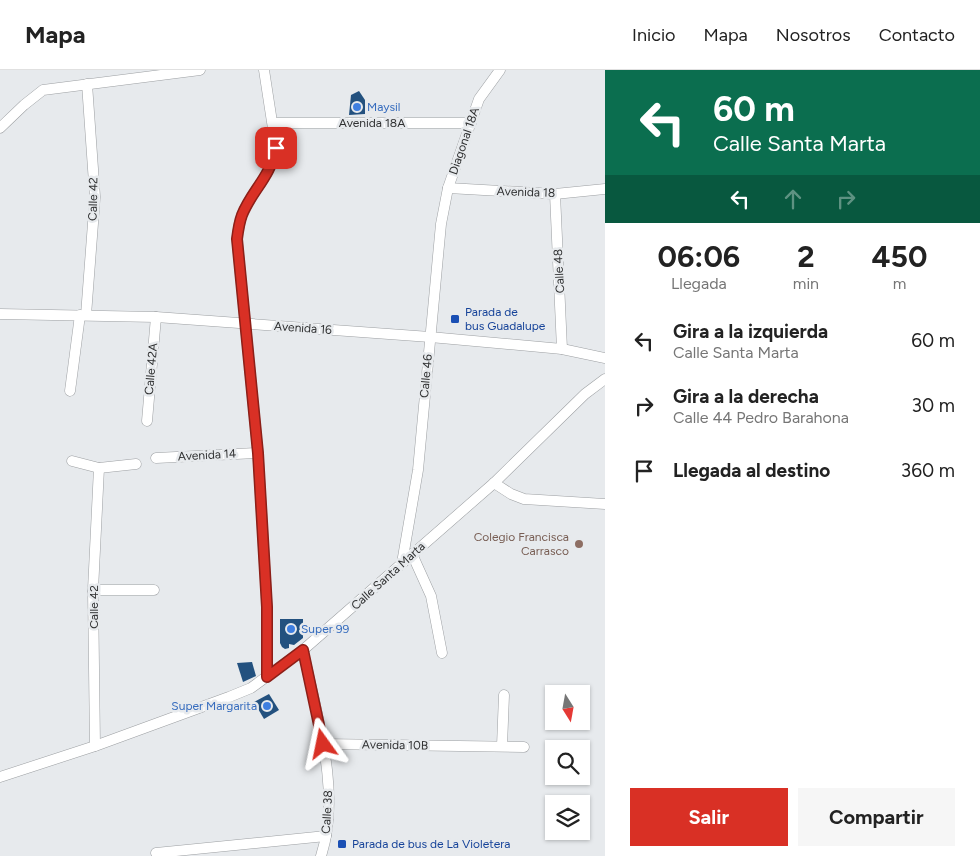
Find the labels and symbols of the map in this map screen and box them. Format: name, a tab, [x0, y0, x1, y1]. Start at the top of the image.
place label: Maysil	[367, 100, 401, 114]
marker: Maysil	[351, 101, 363, 113]
street label: Diagonal 18A	[446, 106, 482, 176]
street label: Avenida 18A	[339, 116, 405, 130]
pin	[255, 127, 297, 169]
street label: Calle 42	[86, 177, 100, 221]
street label: Avenida 18	[496, 184, 556, 200]
street label: Calle 48	[551, 248, 567, 294]
place label: Parada de bus Guadalupe	[465, 305, 546, 333]
marker: Parada de bus Guadalupe	[449, 313, 461, 325]
street label: Avenida 16	[274, 319, 333, 337]
street label: Calle 42A	[142, 343, 160, 395]
street label: Calle 46	[417, 353, 435, 398]
street label: Avenida 14	[177, 446, 237, 464]
place label: Colegio Francisca Carrasco	[474, 530, 569, 558]
marker: Colegio Francisca Carrasco	[573, 538, 585, 550]
street label: Calle Santa Marta	[348, 539, 428, 613]
street label: Calle 42	[87, 585, 101, 629]
place label: Super 99	[301, 622, 350, 636]
marker: Super 99	[285, 623, 297, 635]
north arrow	[545, 685, 590, 730]
place label: Super Margarita	[171, 699, 257, 713]
marker: Super Margarita	[261, 700, 273, 712]
position arrow	[296, 717, 348, 769]
street label: Avenida 10B	[362, 737, 428, 753]
street label: Calle 38	[319, 790, 335, 834]
place label: Parada de bus de La Violetera	[352, 837, 510, 851]
marker: Parada de bus de La Violetera	[336, 838, 348, 850]

